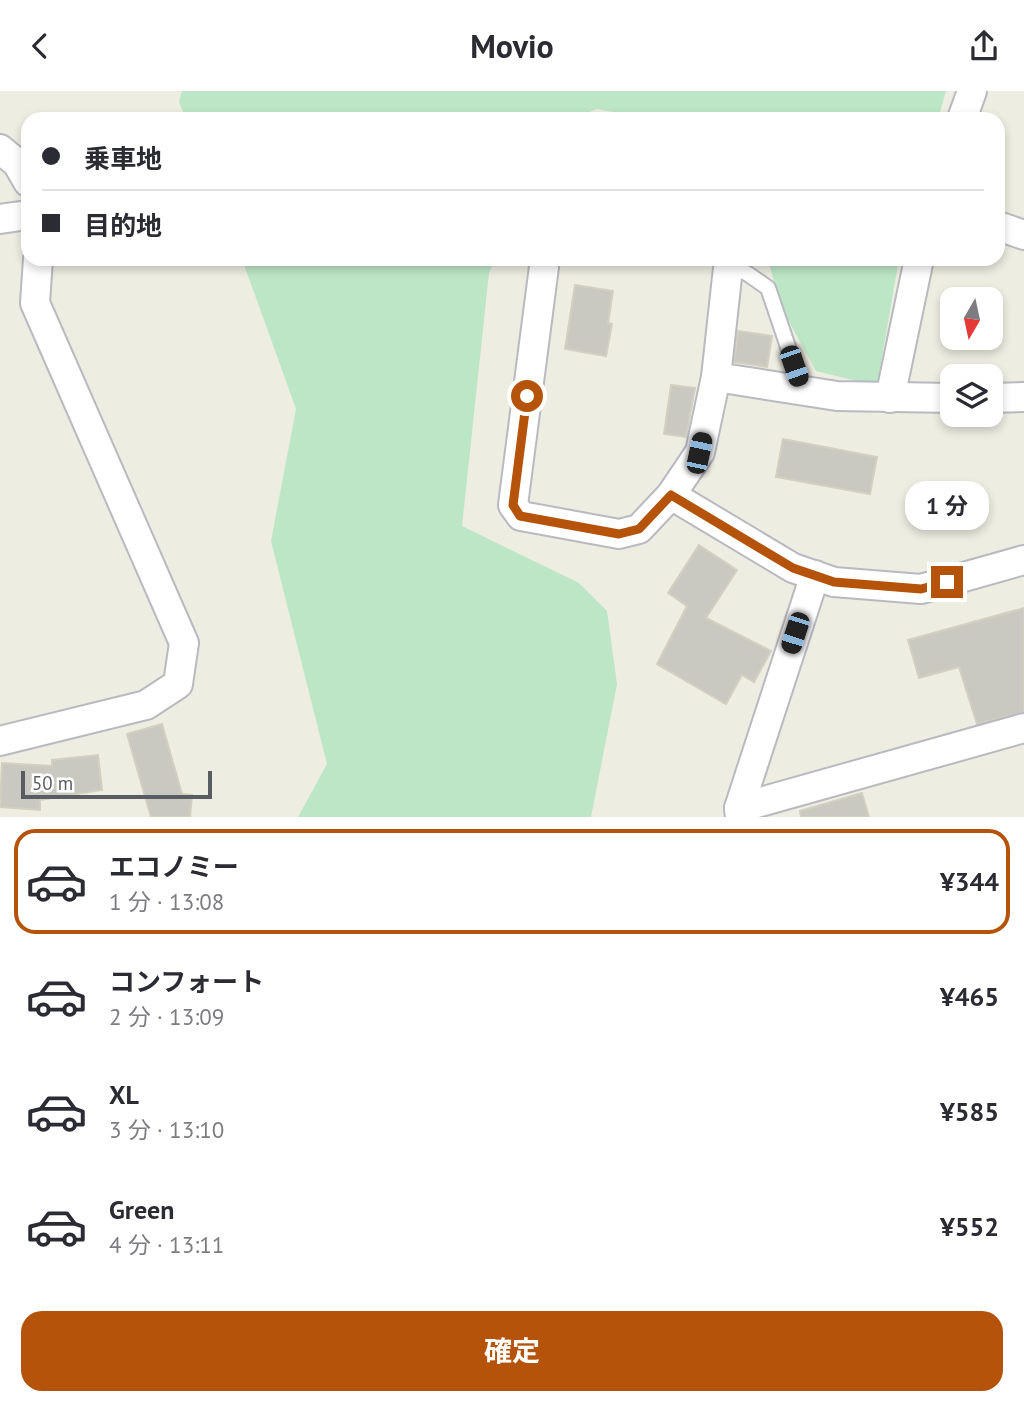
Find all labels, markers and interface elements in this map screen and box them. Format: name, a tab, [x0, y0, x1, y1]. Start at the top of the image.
text: Movio	[470, 25, 554, 67]
icon: back	[21, 27, 59, 65]
icon: share	[965, 27, 1003, 65]
text: 乗車地	[84, 142, 162, 175]
text: 目的地	[84, 209, 162, 242]
north arrow	[940, 287, 1003, 350]
map controls	[940, 287, 1003, 427]
car	[778, 343, 811, 389]
button: layers	[940, 364, 1003, 427]
route start	[511, 380, 543, 412]
car	[685, 430, 714, 476]
callout: 1 分	[905, 481, 989, 529]
text: 1 分	[926, 491, 968, 520]
route end	[931, 566, 963, 598]
car	[779, 610, 812, 656]
scale bar	[21, 768, 212, 800]
text: 50 m	[32, 771, 73, 795]
icon: car	[25, 850, 88, 913]
text: エコノミー	[109, 850, 239, 883]
text: ¥344	[940, 865, 999, 898]
text: 1 分 · 13:08	[109, 887, 224, 916]
icon: car	[25, 965, 88, 1028]
text: コンフォート	[109, 965, 264, 998]
text: ¥465	[940, 980, 999, 1013]
text: 2 分 · 13:09	[109, 1002, 224, 1031]
text: XL	[109, 1078, 139, 1111]
icon: car	[25, 1080, 88, 1143]
text: ¥585	[940, 1095, 999, 1128]
text: 3 分 · 13:10	[109, 1115, 224, 1144]
text: Green	[109, 1193, 174, 1226]
icon: car	[25, 1195, 88, 1258]
text: ¥552	[940, 1210, 999, 1243]
text: 4 分 · 13:11	[109, 1230, 224, 1259]
button: 確定	[21, 1311, 1003, 1391]

